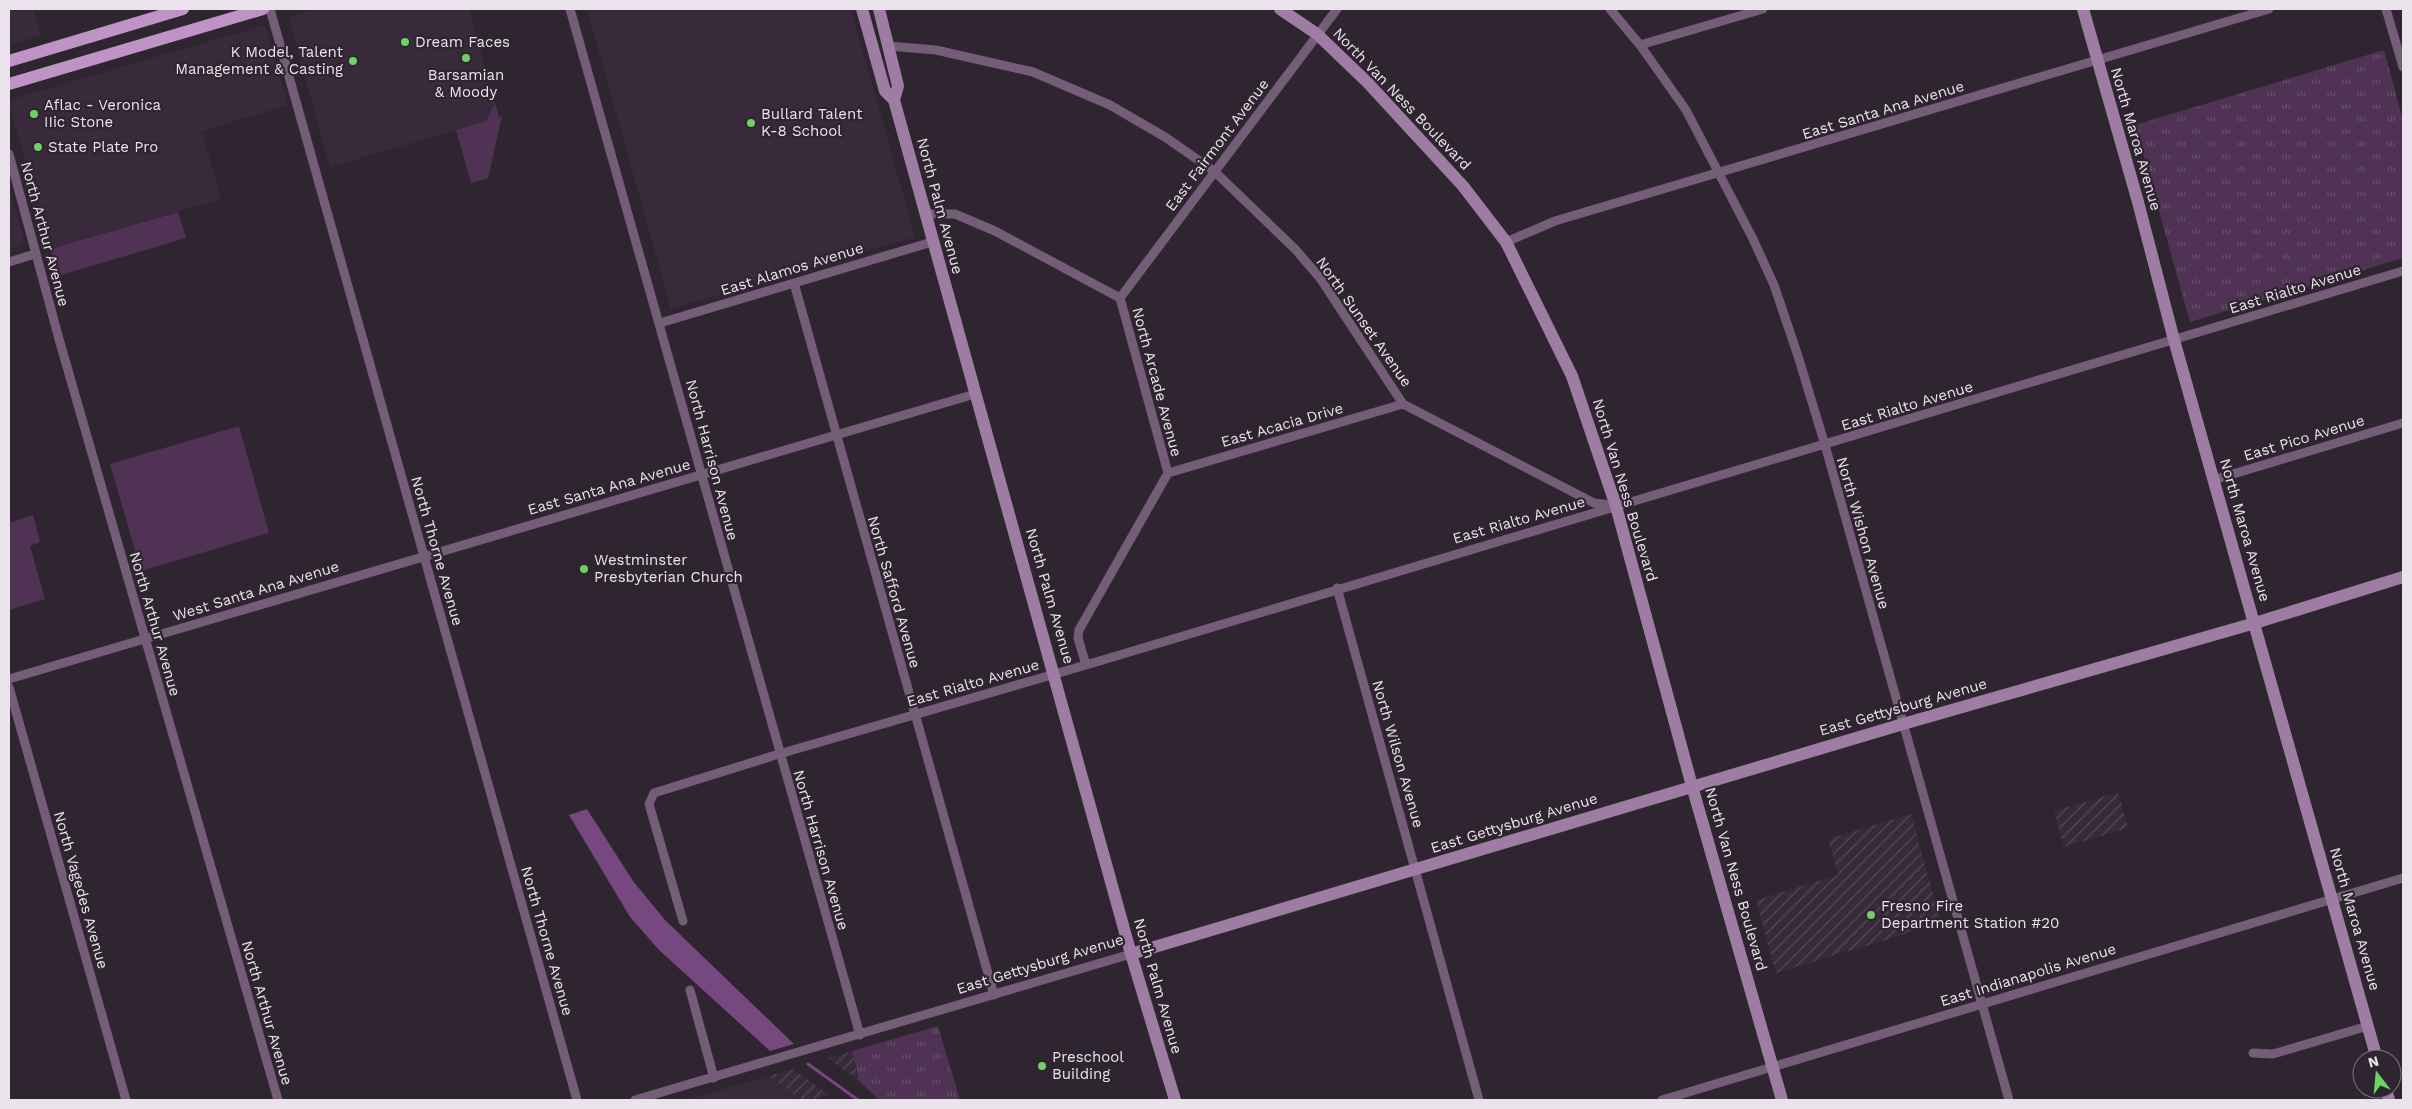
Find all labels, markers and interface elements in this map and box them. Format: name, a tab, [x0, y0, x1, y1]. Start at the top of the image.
street label: North Van Ness Boulevard	[1329, 24, 1475, 174]
place label: Dream Faces	[415, 33, 510, 51]
marker: Dream Faces	[399, 36, 411, 48]
place label: K Model, Talent Management & Casting	[175, 43, 344, 78]
marker: Barsamian & Moody	[460, 52, 472, 64]
marker: K Model, Talent Management & Casting	[347, 55, 359, 67]
street label: North Maroa Avenue	[2107, 65, 2165, 213]
place label: Barsamian & Moody	[428, 66, 504, 101]
street label: East Fairmont Avenue	[1161, 75, 1273, 215]
street label: East Santa Ana Avenue	[1800, 77, 1966, 143]
place label: Aflac - Veronica IIic Stone	[44, 96, 162, 131]
place label: Bullard Talent K-8 School	[761, 105, 863, 140]
marker: Aflac - Veronica IIic Stone	[28, 108, 40, 120]
marker: Bullard Talent K-8 School	[745, 117, 757, 129]
street label: North Palm Avenue	[913, 136, 967, 276]
place label: State Plate Pro	[48, 138, 158, 156]
marker: State Plate Pro	[32, 141, 44, 153]
street label: North Arthur Avenue	[17, 160, 73, 308]
street label: East Alamos Avenue	[718, 239, 866, 299]
street label: North Sunset Avenue	[1312, 254, 1416, 390]
street label: East Rialto Avenue	[2227, 260, 2363, 318]
street label: North Arcade Avenue	[1128, 305, 1186, 459]
street label: East Rialto Avenue	[1839, 377, 1975, 435]
street label: North Harrison Avenue	[682, 378, 742, 542]
street label: North Van Ness Boulevard	[1589, 396, 1661, 584]
street label: East Acacia Drive	[1219, 399, 1345, 451]
street label: East Pico Avenue	[2241, 411, 2367, 465]
street label: East Santa Ana Avenue	[526, 455, 692, 519]
street label: North Wishon Avenue	[1833, 455, 1893, 611]
street label: North Maroa Avenue	[2216, 456, 2274, 604]
street label: North Thorne Avenue	[407, 474, 467, 628]
street label: East Rialto Avenue	[1451, 492, 1587, 548]
street label: North Safford Avenue	[864, 514, 924, 670]
street label: North Palm Avenue	[1022, 526, 1078, 666]
street label: North Arthur Avenue	[126, 550, 184, 698]
place label: Westminster Presbyterian Church	[594, 551, 743, 586]
street label: West Santa Ana Avenue	[171, 557, 341, 625]
marker: Westminster Presbyterian Church	[578, 563, 590, 575]
street label: East Rialto Avenue	[905, 655, 1041, 711]
street label: East Gettysburg Avenue	[1817, 674, 1989, 740]
street label: North Wilson Avenue	[1368, 678, 1428, 830]
street label: North Harrison Avenue	[790, 768, 852, 932]
street label: North Van Ness Boulevard	[1701, 785, 1771, 973]
street label: East Gettysburg Avenue	[1428, 789, 1600, 857]
street label: North Vagedes Avenue	[50, 809, 112, 971]
street label: North Maroa Avenue	[2326, 845, 2384, 993]
street label: North Thorne Avenue	[517, 864, 577, 1018]
place label: Fresno Fire Department Station #20	[1881, 897, 2059, 932]
marker: Fresno Fire Department Station #20	[1865, 909, 1877, 921]
street label: North Palm Avenue	[1130, 916, 1186, 1056]
street label: East Gettysburg Avenue	[954, 930, 1126, 998]
street label: North Arthur Avenue	[238, 939, 296, 1087]
street label: East Indianapolis Avenue	[1938, 940, 2118, 1010]
place label: Preschool Building	[1052, 1048, 1124, 1083]
north arrow	[2352, 1049, 2402, 1099]
text: N	[2366, 1052, 2381, 1071]
marker: Preschool Building	[1036, 1060, 1048, 1072]

